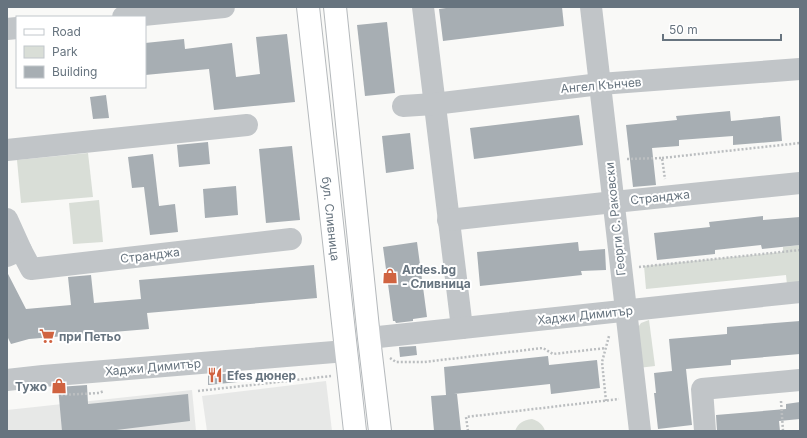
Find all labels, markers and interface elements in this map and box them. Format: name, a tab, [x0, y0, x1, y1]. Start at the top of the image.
legend	[16, 16, 146, 88]
scale bar	[663, 16, 781, 42]
text: 50 m	[669, 22, 698, 37]
text: Road	[52, 24, 81, 39]
text: Park	[52, 44, 78, 59]
text: Building	[52, 64, 97, 79]
street label: Ангел Кънчев	[560, 74, 642, 96]
street label: Георги С. Раковски	[602, 161, 628, 277]
street label: бул. Сливница	[319, 176, 344, 262]
street label: Странджа	[629, 186, 691, 208]
street label: Странджа	[119, 244, 181, 266]
place label: Ardes.bg - Сливница	[402, 262, 471, 291]
shop icon: Ardes.bg - Сливница	[381, 267, 399, 285]
street label: Хаджи Димитър	[536, 303, 634, 327]
supermarket icon: при Петьо	[38, 327, 56, 345]
place label: при Петьо	[59, 329, 121, 344]
street label: Хаджи Димитър	[104, 355, 202, 379]
restaurant icon: Efes дюнер	[206, 366, 224, 384]
place label: Efes дюнер	[227, 368, 297, 383]
shop icon: Тужо	[50, 377, 68, 395]
place label: Тужо	[15, 379, 47, 394]

